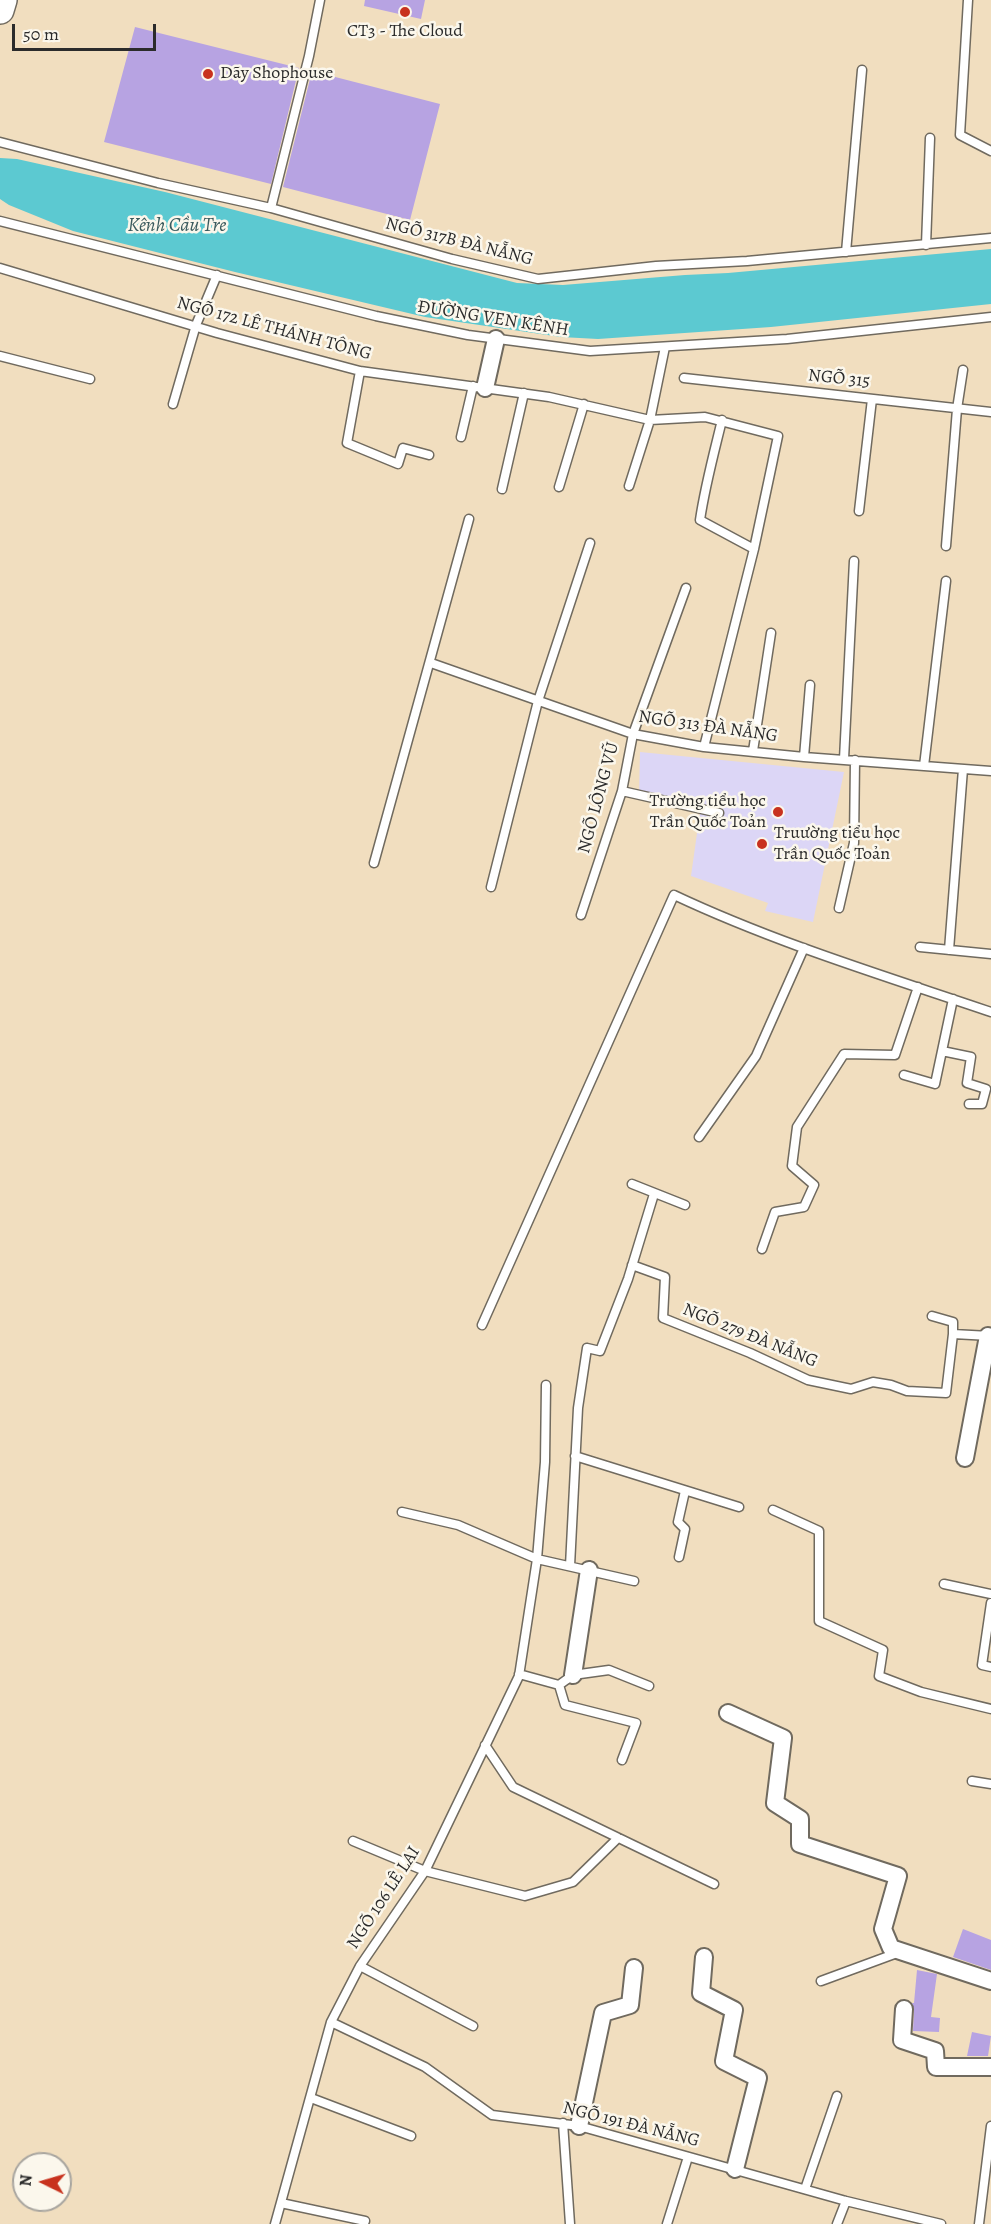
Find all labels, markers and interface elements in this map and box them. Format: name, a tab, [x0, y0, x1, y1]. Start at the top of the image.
marker: CT3 - The Cloud	[398, 5, 412, 19]
scale bar	[15, 12, 159, 50]
place label: CT3 - The Cloud	[347, 21, 463, 43]
text: 50 m	[23, 22, 59, 46]
place label: Dãy Shophouse	[220, 63, 333, 85]
marker: Dãy Shophouse	[201, 67, 215, 81]
street label: NGÕ 317B ĐÀ NẴNG	[383, 213, 535, 271]
water label: Kênh Cầu Tre	[128, 214, 226, 238]
street label: NGÕ 172 LÊ THÁNH TÔNG	[174, 293, 374, 365]
street label: ĐƯỜNG VEN KÊNH	[416, 296, 570, 342]
street label: NGÕ 315	[807, 365, 871, 393]
street label: NGÕ 313 ĐÀ NẴNG	[637, 707, 779, 747]
street label: NGÕ LÔNG VŨ	[574, 740, 624, 856]
place label: Trường tiểu học Trần Quốc Toản	[650, 791, 766, 834]
marker: Trường tiểu học Trần Quốc Toản	[771, 805, 785, 819]
place label: Truường tiểu học Trần Quốc Toản	[774, 823, 900, 866]
marker: Truường tiểu học Trần Quốc Toản	[755, 837, 769, 851]
street label: NGÕ 279 ĐÀ NẴNG	[679, 1299, 821, 1373]
street label: NGÕ 106 LÊ LAI	[343, 1843, 425, 1953]
street label: NGÕ 191 ĐÀ NẴNG	[560, 2098, 702, 2152]
north arrow	[12, 2152, 72, 2212]
text: N	[15, 2174, 38, 2187]

